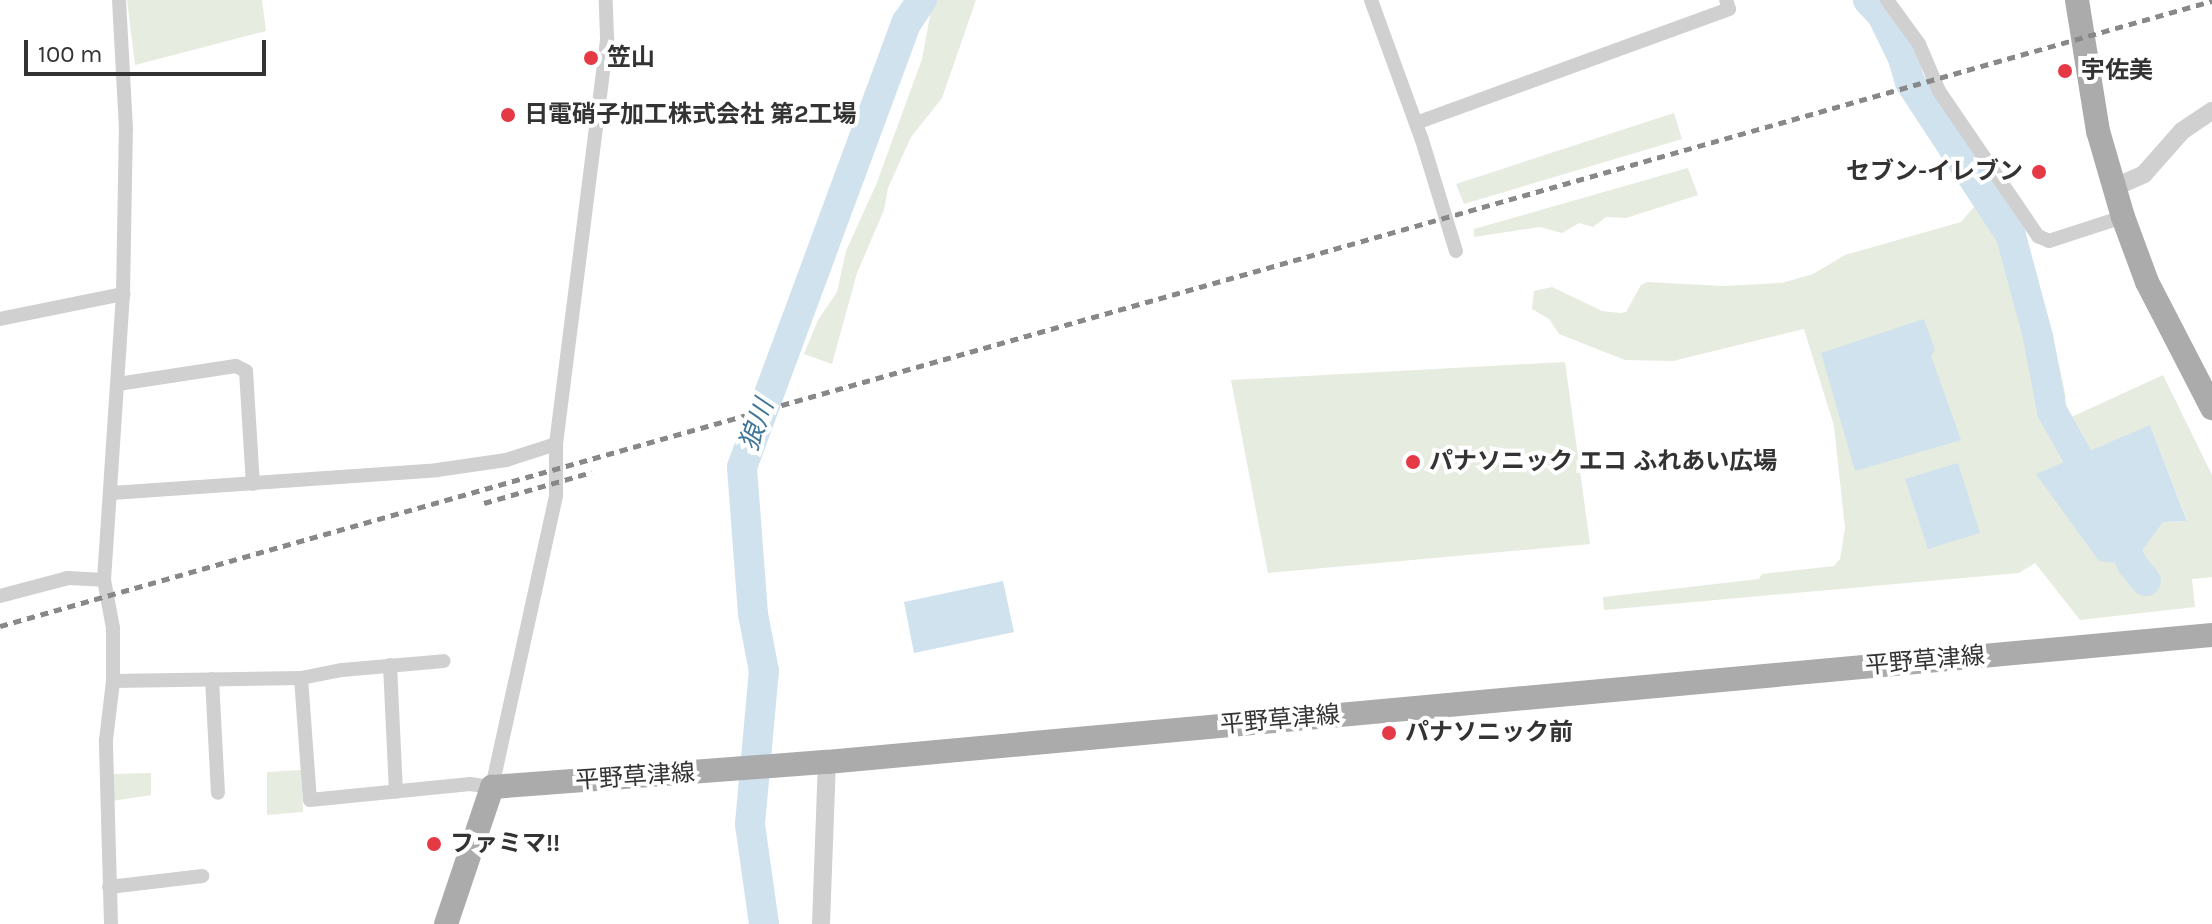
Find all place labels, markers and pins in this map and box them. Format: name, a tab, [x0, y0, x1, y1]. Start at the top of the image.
place label: 笠山	[607, 44, 655, 72]
marker: 笠山	[582, 49, 600, 67]
place label: 宇佐美	[2081, 57, 2153, 85]
marker: 宇佐美	[2056, 62, 2074, 80]
place label: 日電硝子加工株式会社 第2工場	[524, 101, 857, 129]
marker: 日電硝子加工株式会社 第2工場	[499, 106, 517, 124]
place label: セブン-イレブン	[1846, 158, 2023, 186]
marker: セブン-イレブン	[2030, 163, 2048, 181]
place label: パナソニック エコ ふれあい広場	[1429, 448, 1777, 476]
marker: パナソニック エコ ふれあい広場	[1404, 453, 1422, 471]
place label: パナソニック前	[1405, 719, 1573, 747]
marker: パナソニック前	[1380, 724, 1398, 742]
place label: ファミマ!!	[450, 830, 560, 858]
marker: ファミマ!!	[425, 835, 443, 853]

